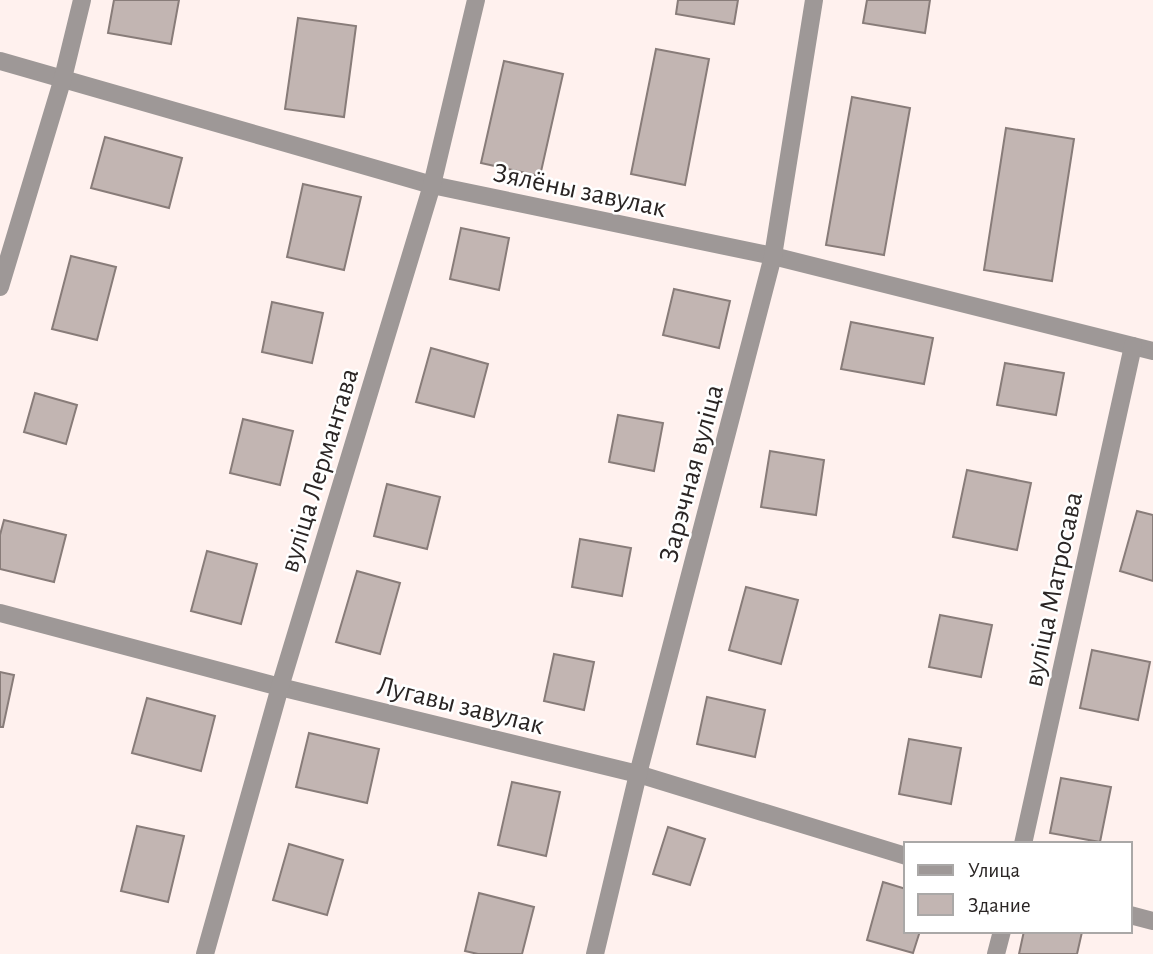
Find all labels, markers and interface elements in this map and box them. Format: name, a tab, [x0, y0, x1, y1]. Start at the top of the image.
street label: Зялёны завулак	[491, 159, 669, 223]
street label: вуліца Лермантава	[276, 365, 364, 576]
street label: Зарэчная вуліца	[655, 381, 729, 565]
street label: вуліца Матросава	[1020, 489, 1088, 689]
street label: Лугавы завулак	[374, 672, 547, 740]
legend	[904, 842, 1132, 933]
text: Улица	[968, 860, 1021, 881]
text: Здание	[968, 895, 1031, 916]

